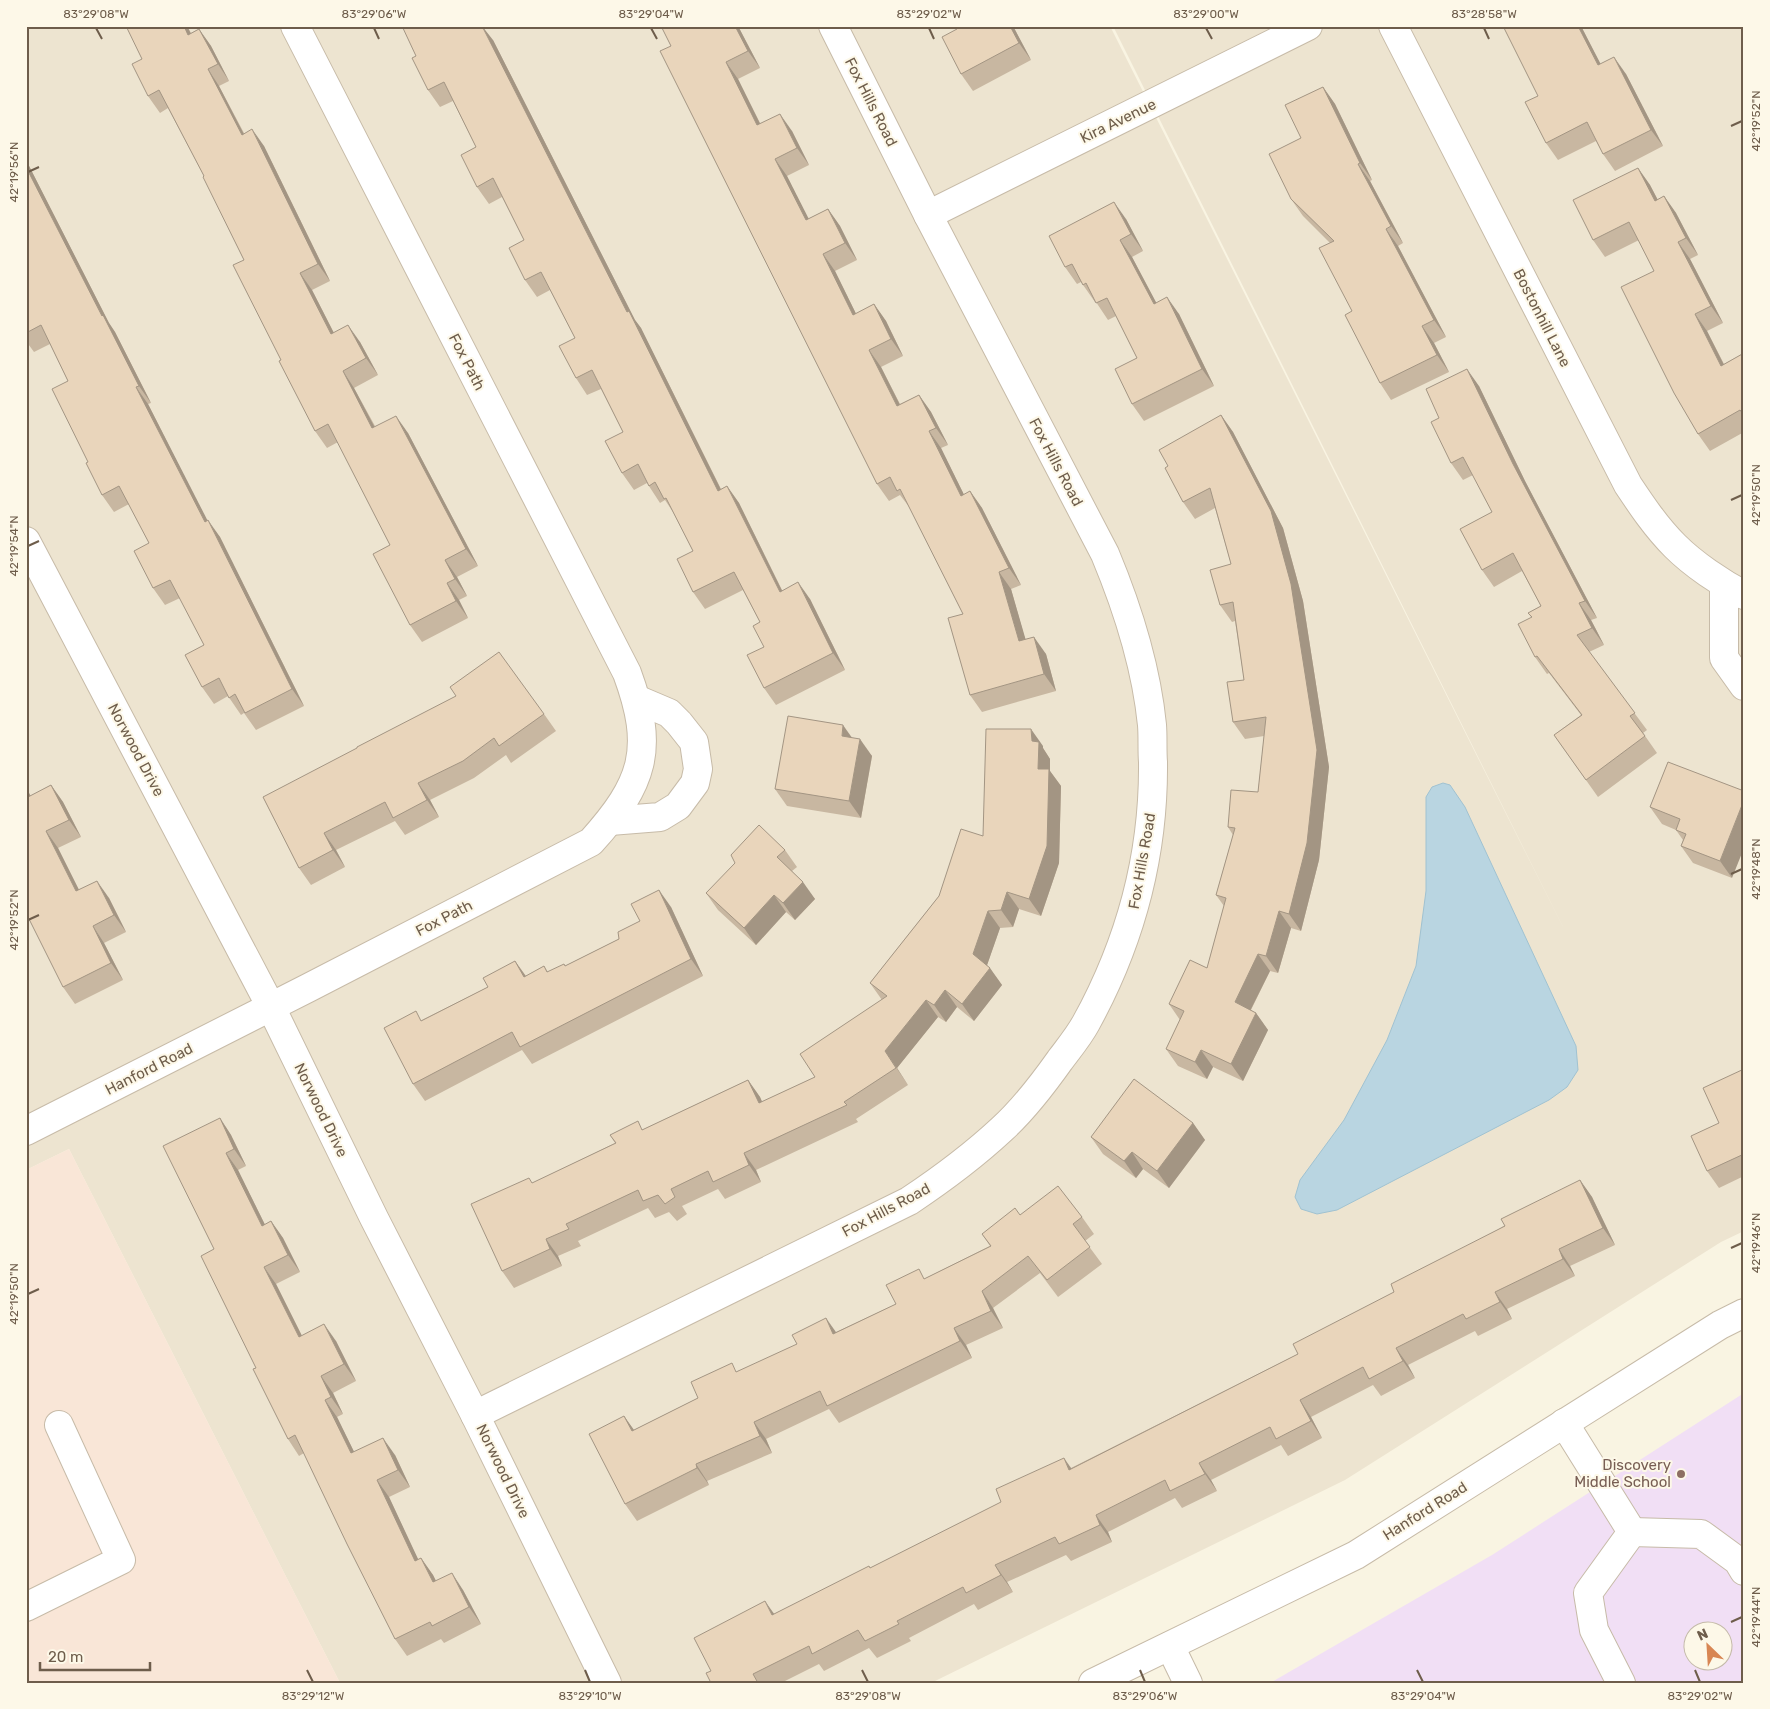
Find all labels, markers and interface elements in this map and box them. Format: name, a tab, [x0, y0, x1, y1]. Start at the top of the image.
text: 83°29'08"W	[63, 7, 129, 21]
text: 83°29'06"W	[342, 7, 407, 21]
text: 83°29'04"W	[618, 7, 684, 21]
text: 83°29'02"W	[896, 7, 962, 21]
text: 83°29'00"W	[1173, 7, 1239, 21]
text: 83°28'58"W	[1451, 7, 1517, 21]
street label: Fox Hills Road	[841, 55, 901, 149]
text: 42°19'52"N	[1749, 90, 1763, 152]
street label: Kira Avenue	[1077, 95, 1159, 147]
text: 42°19'56"N	[7, 142, 21, 202]
street label: Bostonhill Lane	[1510, 266, 1574, 370]
street label: Fox Path	[445, 331, 489, 393]
street label: Fox Hills Road	[1025, 415, 1087, 509]
text: 42°19'50"N	[1749, 464, 1763, 526]
text: 42°19'54"N	[7, 515, 21, 577]
street label: Norwood Drive	[104, 701, 168, 799]
street label: Fox Hills Road	[1125, 812, 1159, 910]
text: 42°19'48"N	[1749, 838, 1763, 900]
text: 42°19'52"N	[7, 889, 21, 951]
street label: Fox Path	[413, 896, 475, 940]
street label: Hanford Road	[102, 1039, 196, 1099]
street label: Norwood Drive	[290, 1060, 352, 1160]
street label: Fox Hills Road	[839, 1179, 933, 1241]
text: 42°19'46"N	[1749, 1213, 1763, 1273]
text: 42°19'50"N	[7, 1263, 21, 1325]
street label: Norwood Drive	[472, 1421, 534, 1521]
place label: Discovery Middle School	[1574, 1456, 1671, 1491]
marker: Discovery Middle School	[1675, 1468, 1687, 1480]
street label: Hanford Road	[1380, 1478, 1470, 1544]
text: 42°19'44"N	[1749, 1587, 1763, 1647]
north arrow	[1682, 1622, 1732, 1672]
text: N	[1695, 1625, 1711, 1645]
scale bar	[40, 1639, 150, 1671]
text: 20 m	[48, 1648, 83, 1666]
text: 83°29'12"W	[282, 1689, 345, 1703]
text: 83°29'10"W	[558, 1689, 622, 1703]
text: 83°29'08"W	[835, 1689, 901, 1703]
text: 83°29'06"W	[1113, 1689, 1178, 1703]
text: 83°29'04"W	[1390, 1689, 1456, 1703]
text: 83°29'02"W	[1667, 1689, 1733, 1703]

